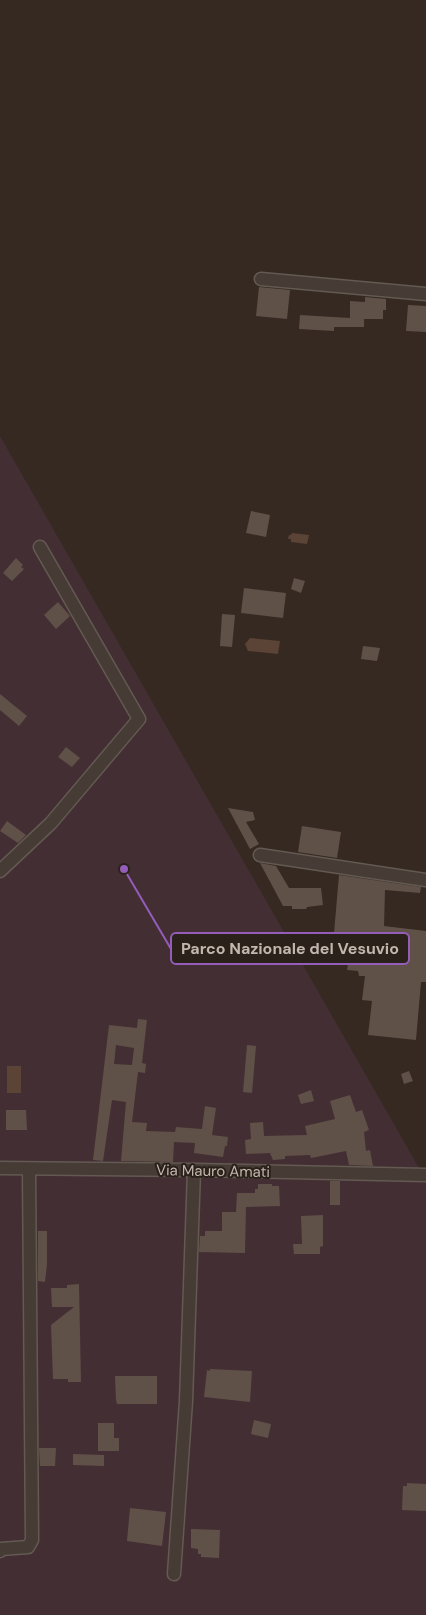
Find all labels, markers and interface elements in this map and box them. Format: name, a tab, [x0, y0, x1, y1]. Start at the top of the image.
callout: Parco Nazionale del Vesuvio	[171, 933, 409, 964]
text: Parco Nazionale del Vesuvio	[181, 938, 399, 959]
street label: Via Mauro Amati	[156, 1160, 270, 1182]

